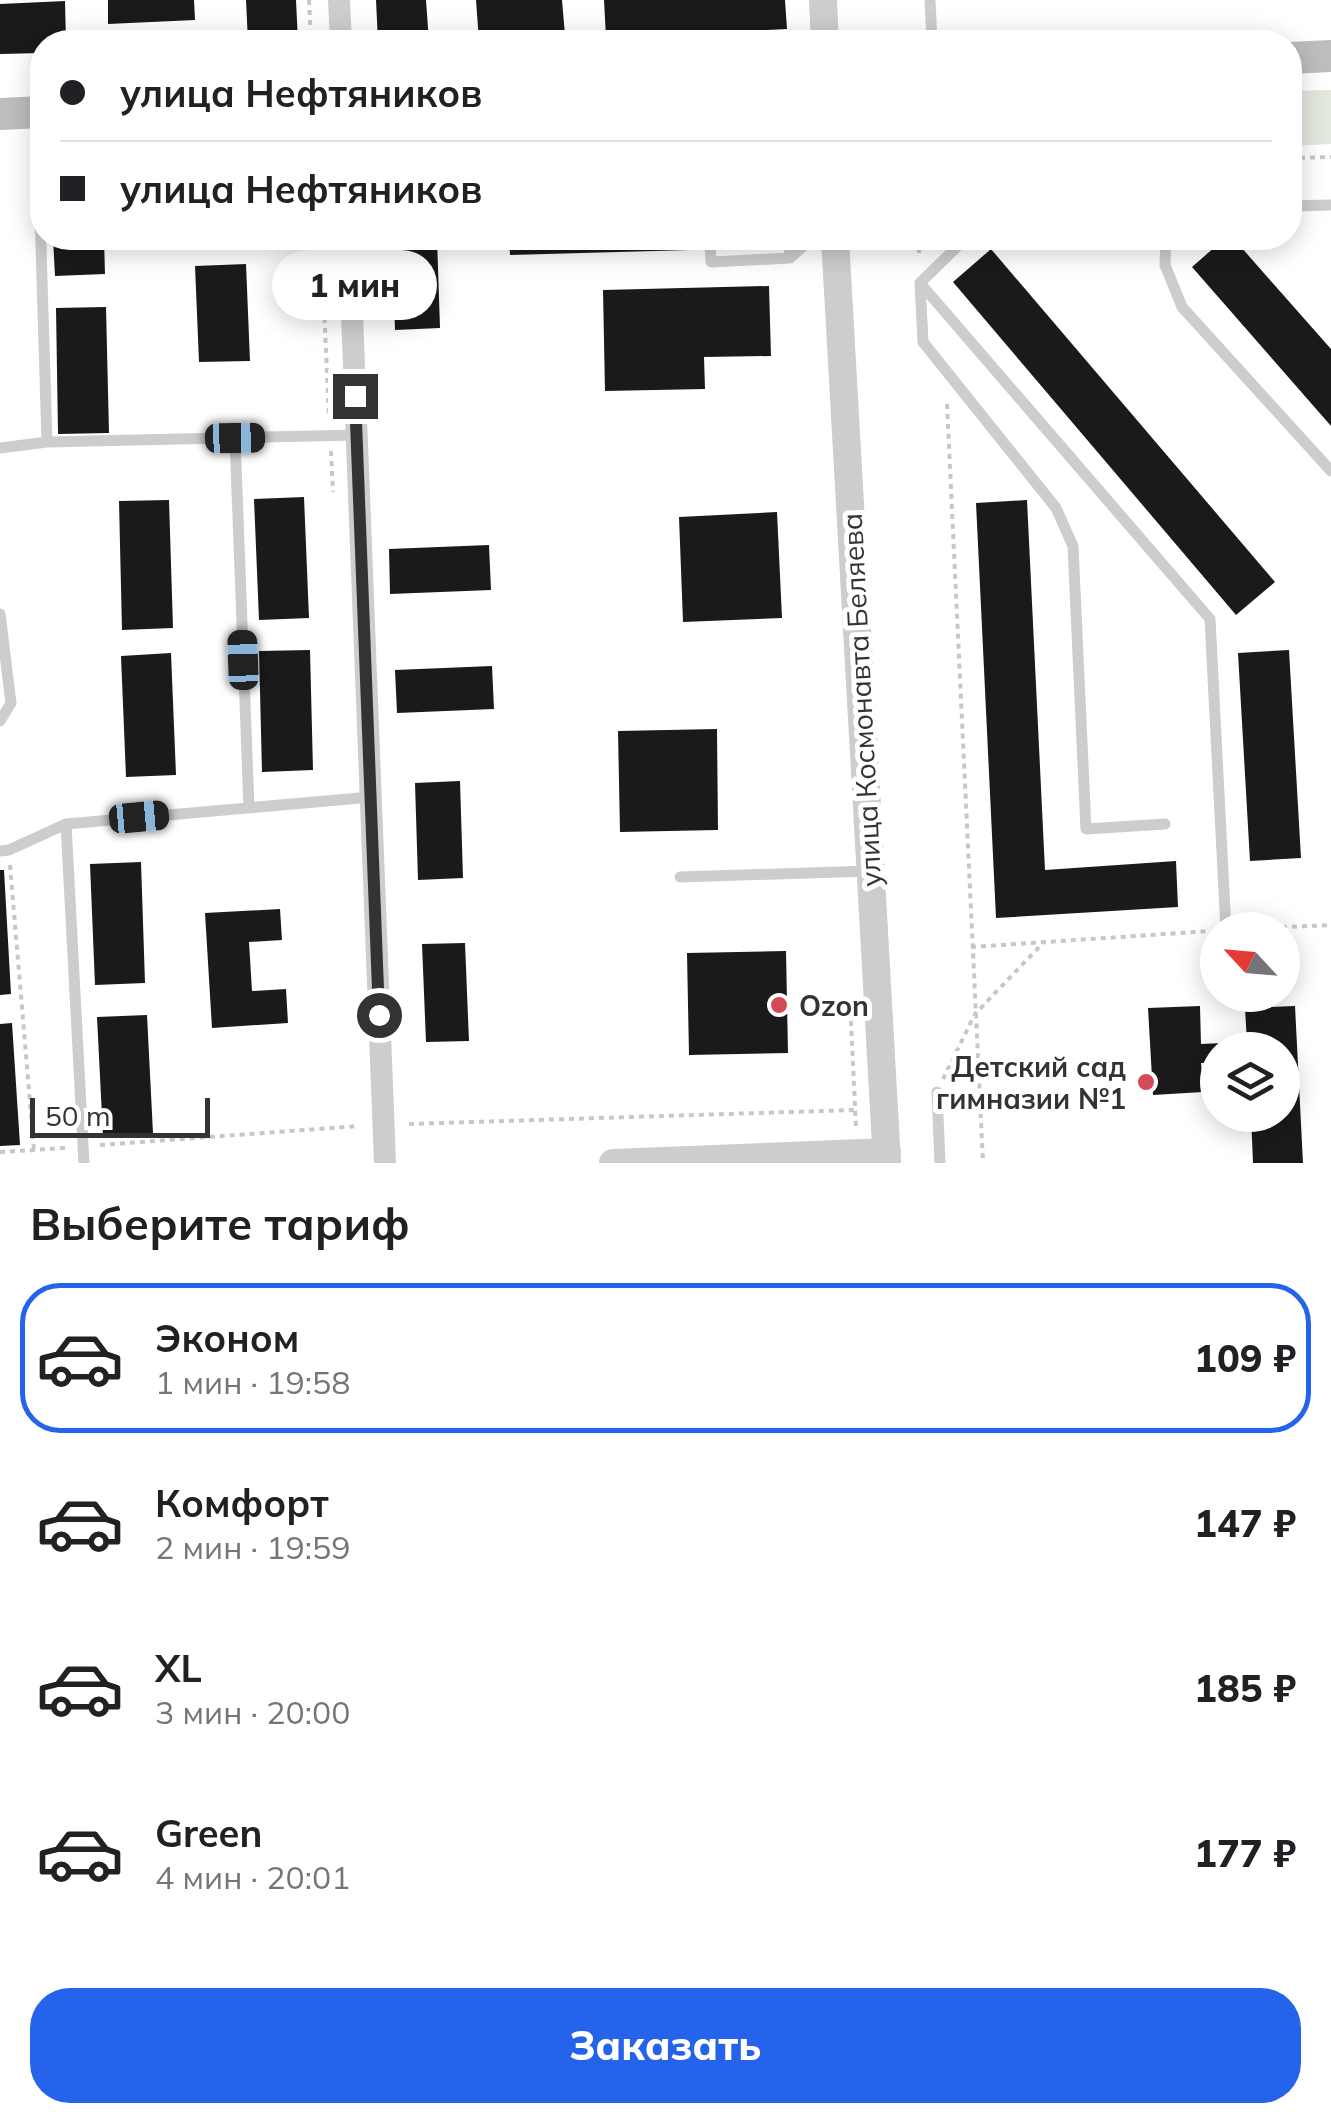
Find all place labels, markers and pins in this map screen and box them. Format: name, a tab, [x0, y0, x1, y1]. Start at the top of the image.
place label: Ozon	[799, 988, 869, 1023]
marker: Ozon	[768, 994, 790, 1016]
place label: Детский сад гимназии №1	[936, 1049, 1126, 1116]
marker: Детский сад гимназии №1	[1135, 1071, 1157, 1093]

